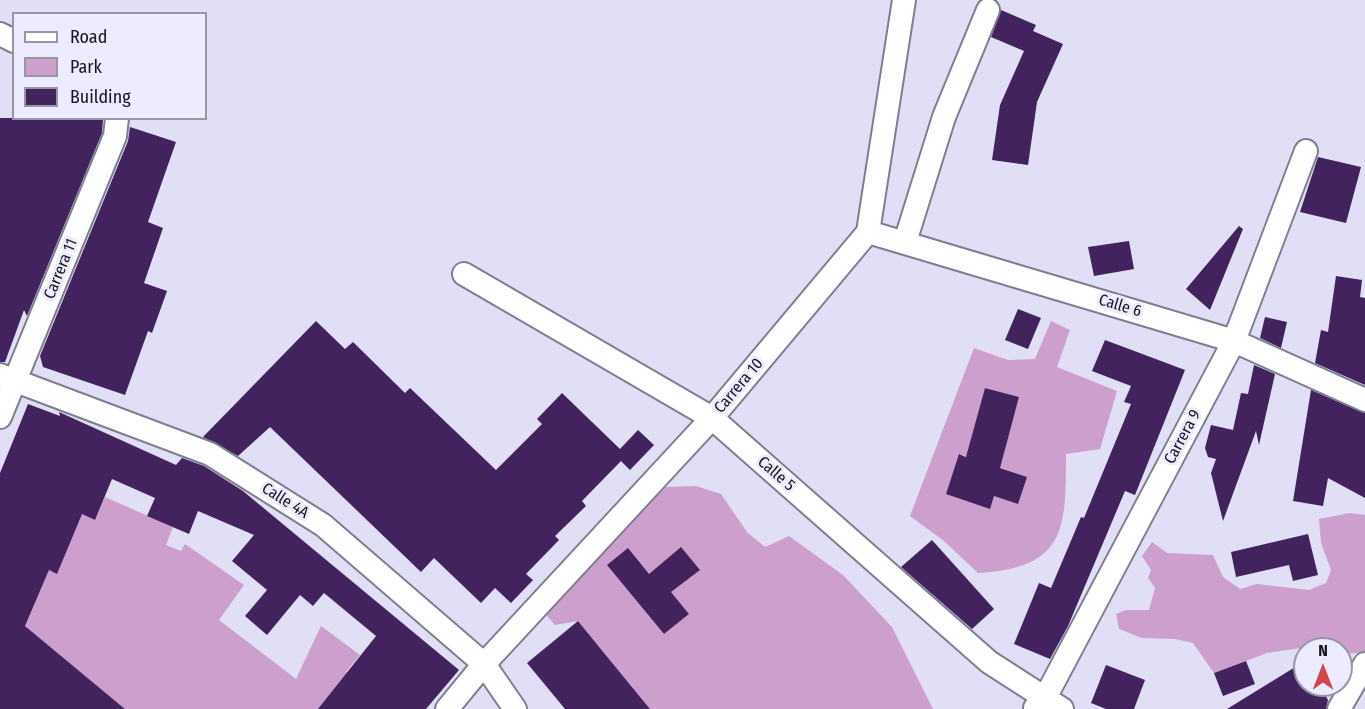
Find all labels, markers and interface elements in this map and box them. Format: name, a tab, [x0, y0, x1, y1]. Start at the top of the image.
legend	[12, 12, 207, 120]
text: Road	[70, 26, 107, 48]
text: Park	[70, 56, 102, 78]
text: Building	[70, 86, 131, 108]
street label: Carrera 11	[40, 236, 82, 302]
street label: Calle 6	[1096, 290, 1144, 322]
street label: Carrera 10	[711, 355, 767, 417]
street label: Carrera 9	[1161, 406, 1205, 468]
street label: Calle 5	[753, 453, 799, 495]
street label: Calle 4A	[258, 479, 312, 523]
north arrow	[1293, 637, 1353, 697]
text: N	[1318, 641, 1328, 660]

